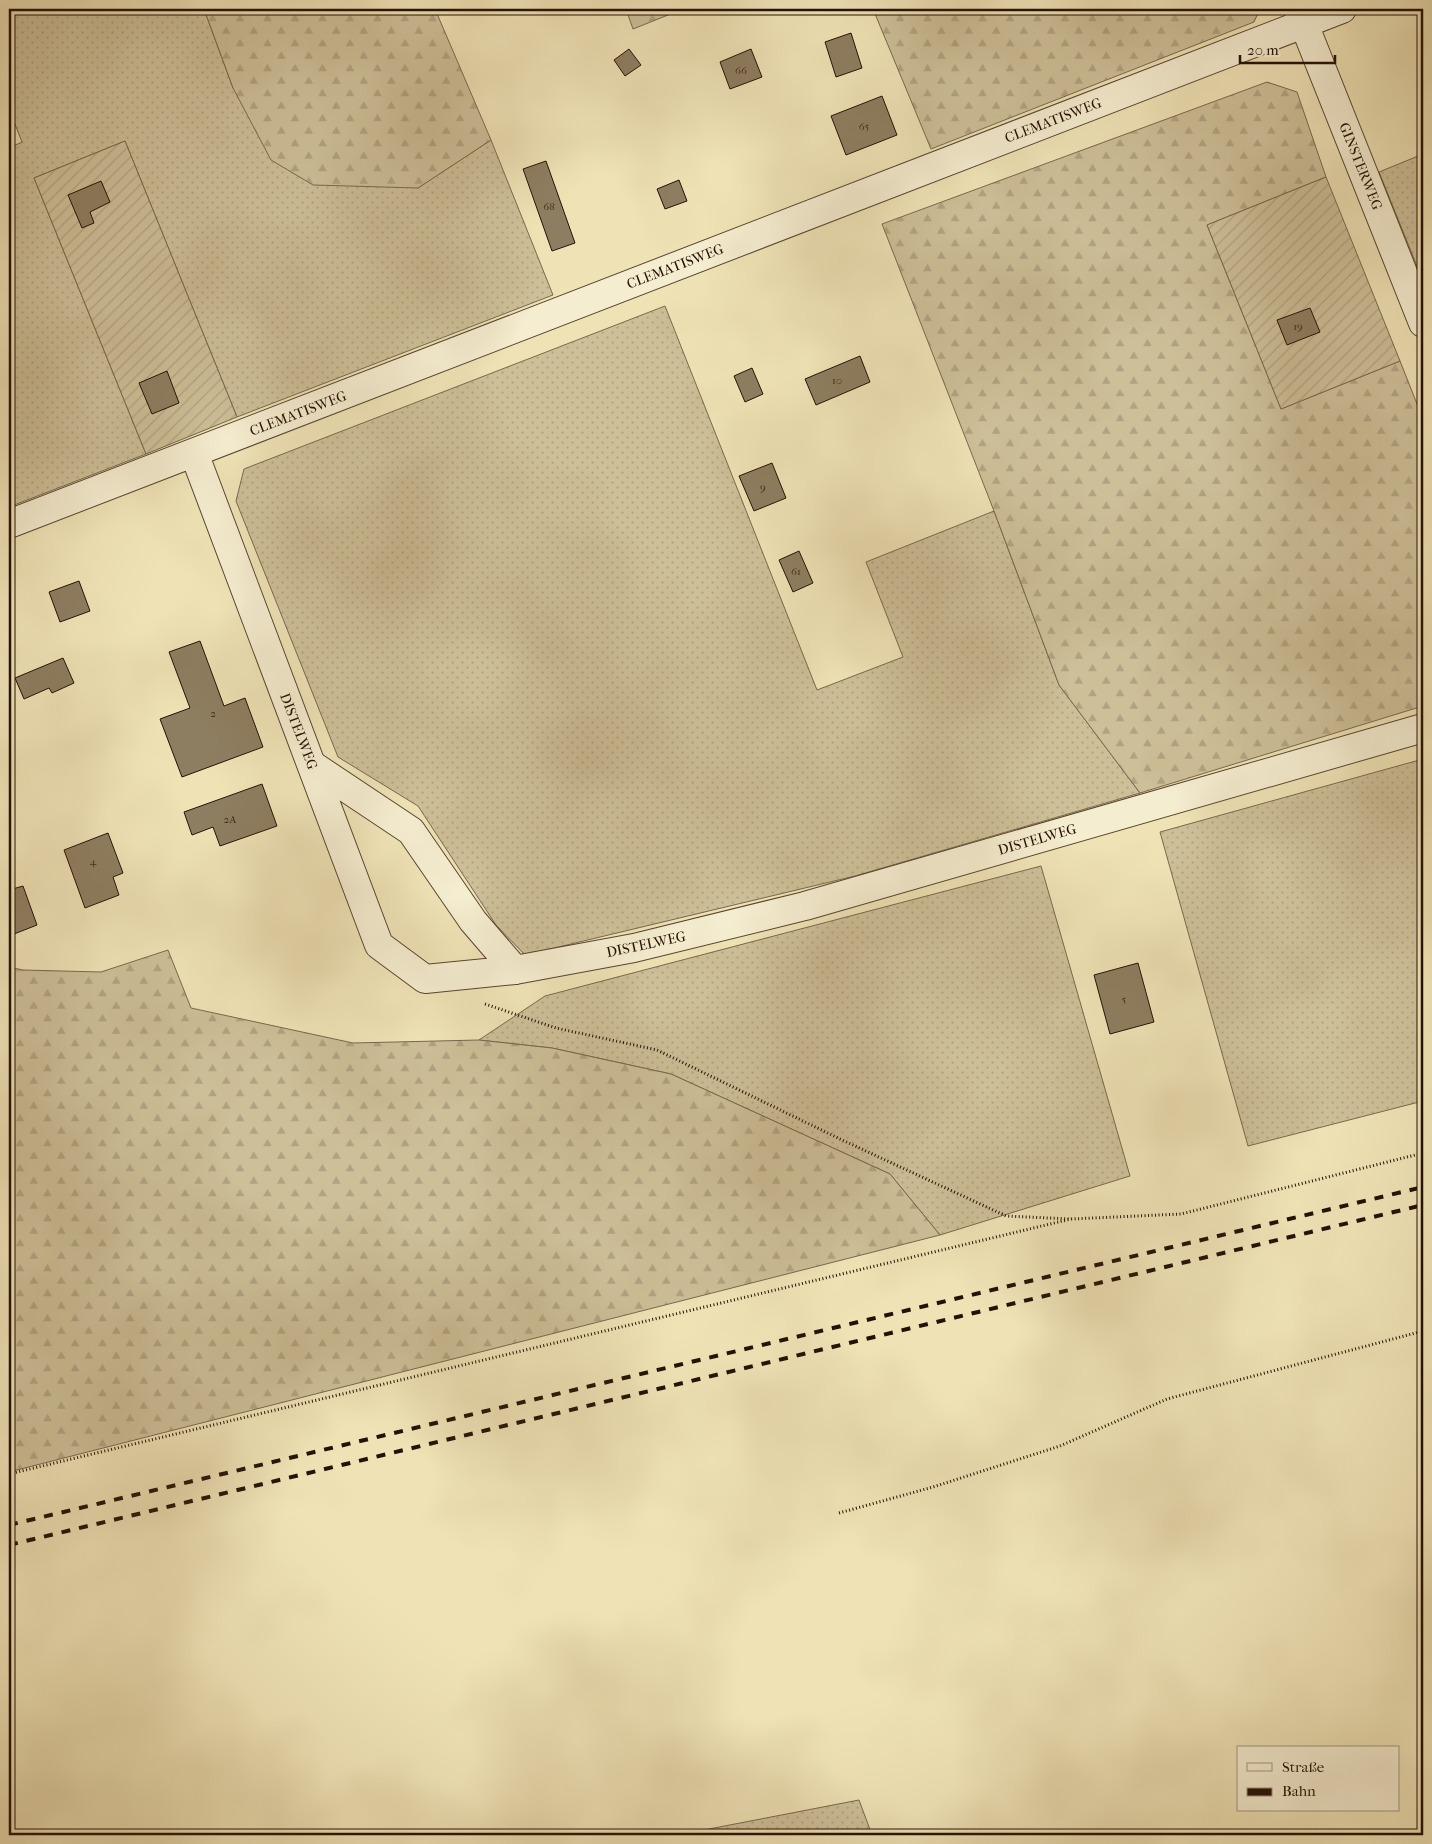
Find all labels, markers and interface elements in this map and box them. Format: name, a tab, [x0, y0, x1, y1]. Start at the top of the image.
scale bar	[1240, 32, 1334, 64]
text: 20 m	[1247, 41, 1279, 59]
house number: 66	[735, 64, 747, 77]
street label: CLEMATISWEG	[1002, 94, 1104, 147]
house number: 65	[859, 120, 870, 133]
street label: GINSTERWEG	[1335, 120, 1386, 212]
house number: 68	[543, 200, 555, 213]
street label: CLEMATISWEG	[624, 240, 726, 293]
house number: 19	[1293, 320, 1303, 333]
house number: 10	[832, 374, 842, 387]
street label: CLEMATISWEG	[247, 387, 349, 440]
house number: 9	[760, 481, 766, 494]
house number: 61	[791, 565, 801, 578]
street label: DISTELWEG	[276, 690, 321, 772]
house number: 2	[210, 707, 216, 720]
house number: 2A	[224, 813, 237, 826]
street label: DISTELWEG	[996, 820, 1078, 859]
house number: 4	[90, 855, 97, 868]
street label: DISTELWEG	[605, 928, 687, 961]
house number: 5	[1122, 993, 1127, 1006]
legend	[1237, 1746, 1400, 1812]
text: Straße	[1282, 1758, 1325, 1776]
text: Bahn	[1282, 1782, 1316, 1800]

